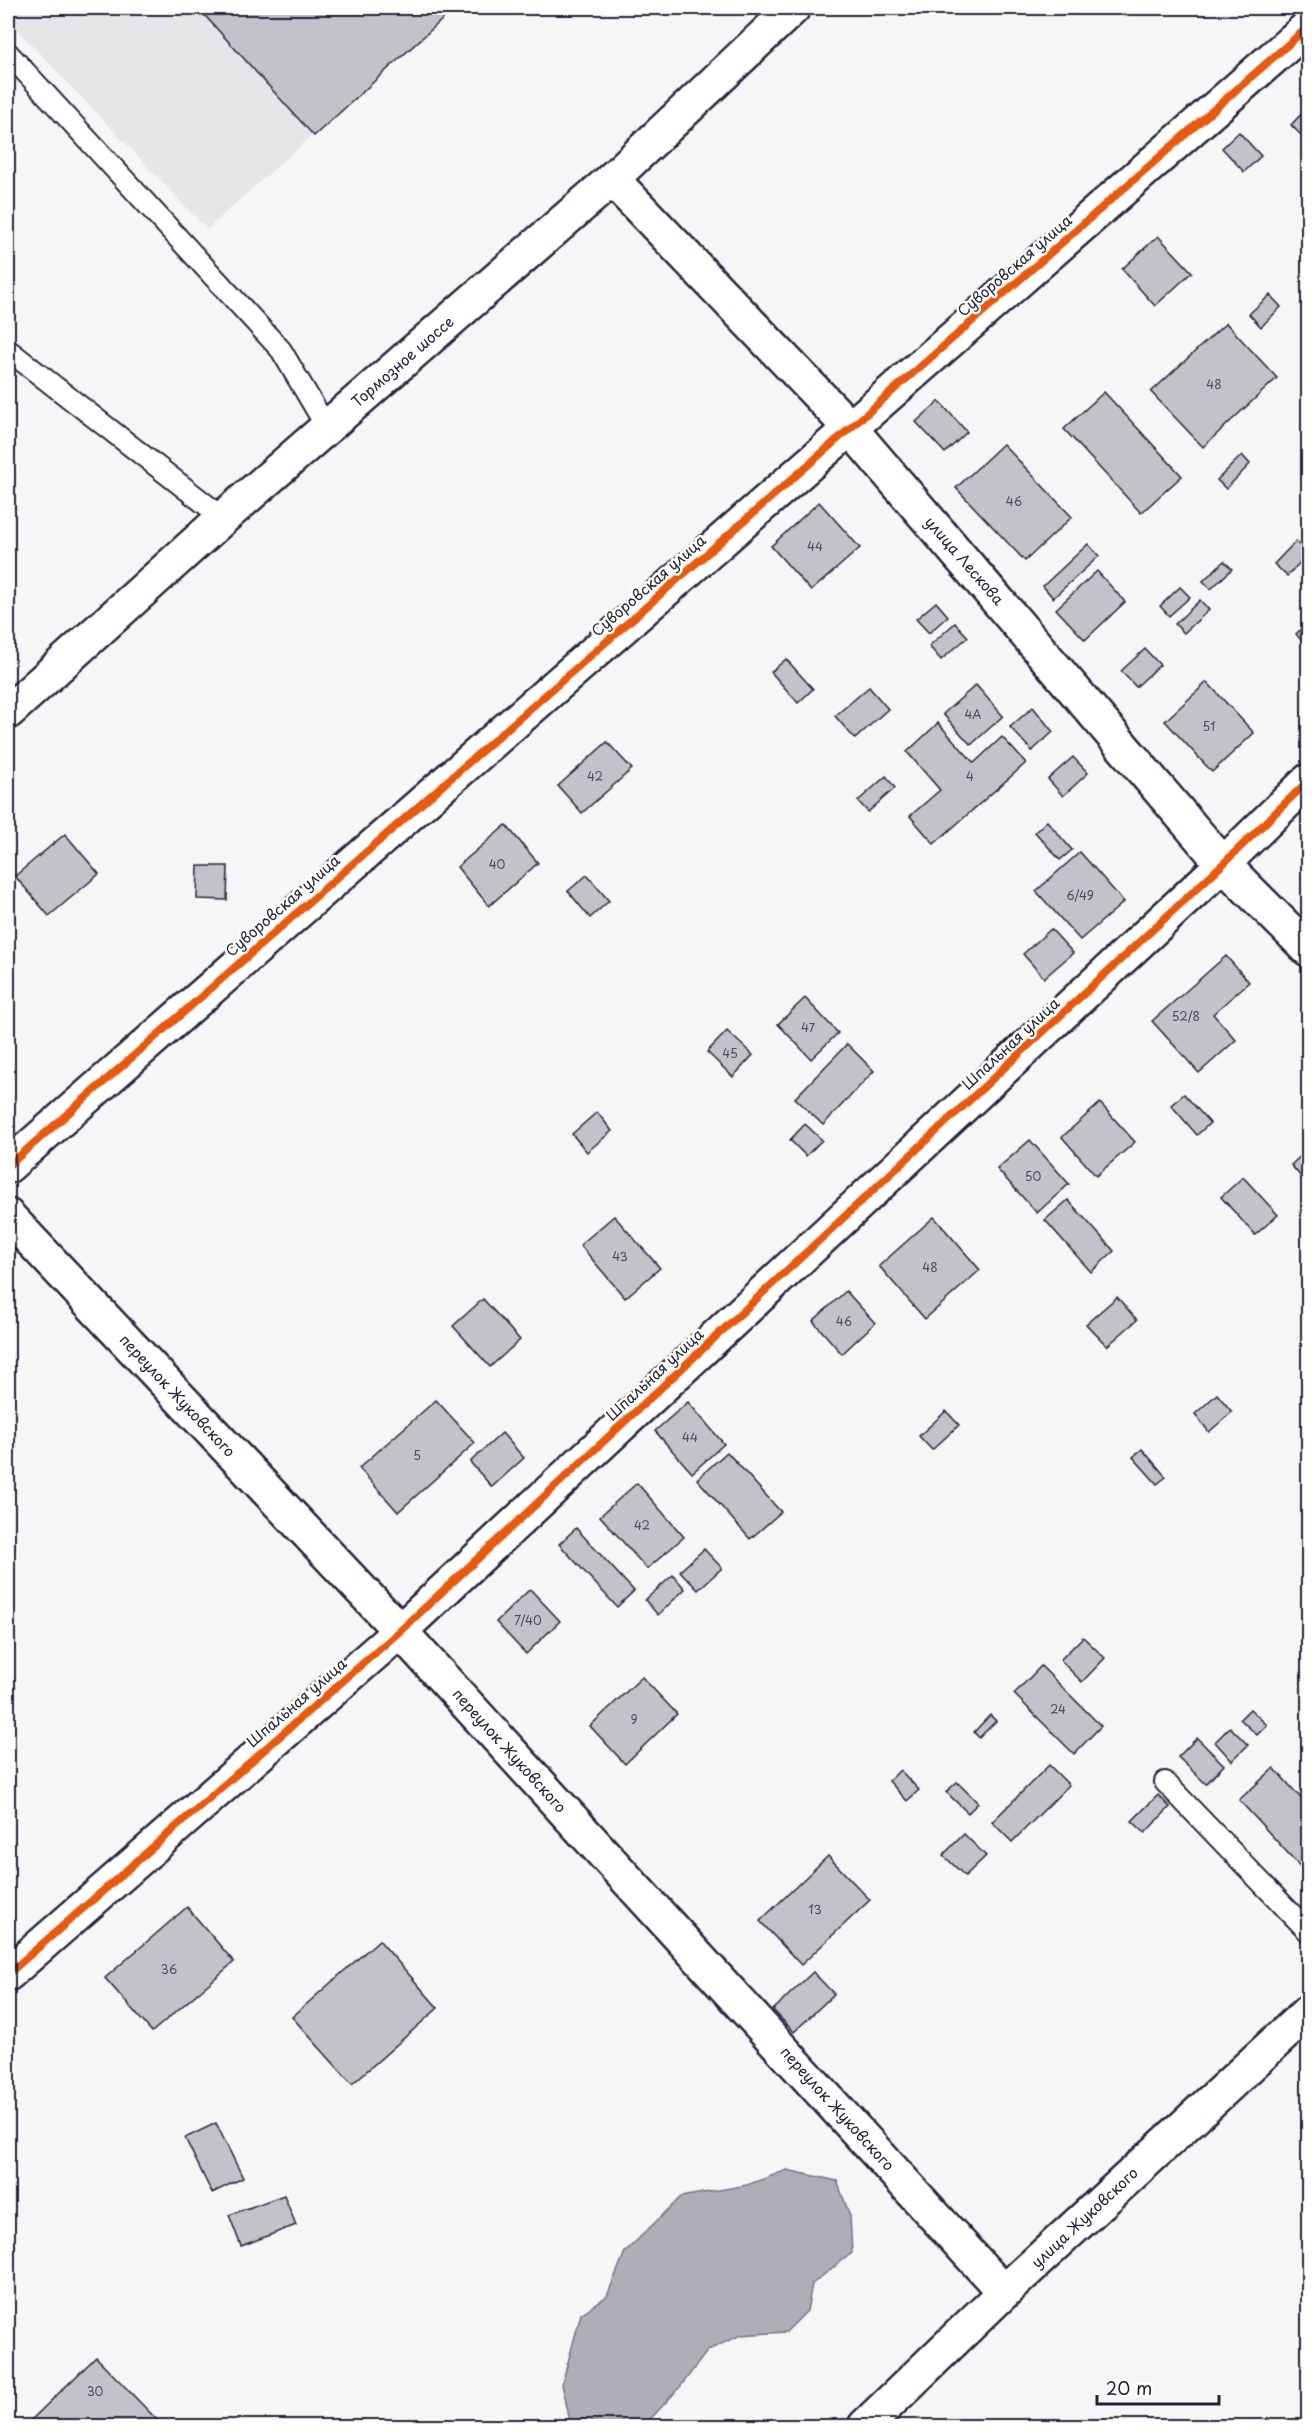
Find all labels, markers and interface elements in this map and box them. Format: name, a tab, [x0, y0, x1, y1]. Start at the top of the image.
street label: Суворовская улица	[952, 208, 1077, 321]
street label: Тормозное шоссе	[346, 310, 458, 412]
house number: 48	[1206, 375, 1222, 393]
house number: 46	[1006, 492, 1022, 510]
street label: улица Лескова	[920, 511, 1011, 610]
street label: Суворовская улица	[586, 528, 711, 641]
house number: 44	[807, 537, 823, 555]
house number: 4А	[964, 705, 982, 723]
house number: 51	[1203, 717, 1215, 735]
house number: 42	[587, 767, 603, 785]
house number: 4	[966, 767, 974, 785]
street label: Суворовская улица	[220, 848, 345, 961]
house number: 40	[489, 855, 506, 873]
house number: 6/49	[1066, 886, 1094, 904]
street label: Шпальная улица	[956, 991, 1064, 1094]
house number: 52/8	[1172, 1007, 1200, 1025]
house number: 47	[801, 1018, 816, 1036]
house number: 45	[722, 1044, 738, 1062]
house number: 50	[1025, 1167, 1041, 1185]
house number: 43	[612, 1247, 628, 1265]
house number: 48	[922, 1258, 938, 1276]
house number: 46	[836, 1312, 852, 1330]
street label: Шпальная улица	[600, 1322, 708, 1425]
street label: переулок Жуковского	[115, 1328, 241, 1462]
house number: 44	[682, 1428, 698, 1446]
house number: 5	[413, 1446, 421, 1464]
house number: 42	[634, 1516, 650, 1534]
house number: 7/40	[514, 1611, 542, 1629]
street label: Шпальная улица	[241, 1651, 352, 1752]
street label: переулок Жуковского	[448, 1683, 572, 1817]
house number: 24	[1050, 1700, 1066, 1718]
house number: 9	[630, 1710, 638, 1728]
house number: 13	[808, 1900, 822, 1918]
house number: 36	[161, 1960, 177, 1978]
street label: переулок Жуковского	[776, 2041, 900, 2175]
street label: улица Жуковского	[1025, 2161, 1143, 2273]
scale bar	[1097, 2368, 1218, 2406]
text: 20 m	[1106, 2374, 1152, 2401]
house number: 30	[87, 2382, 104, 2400]

